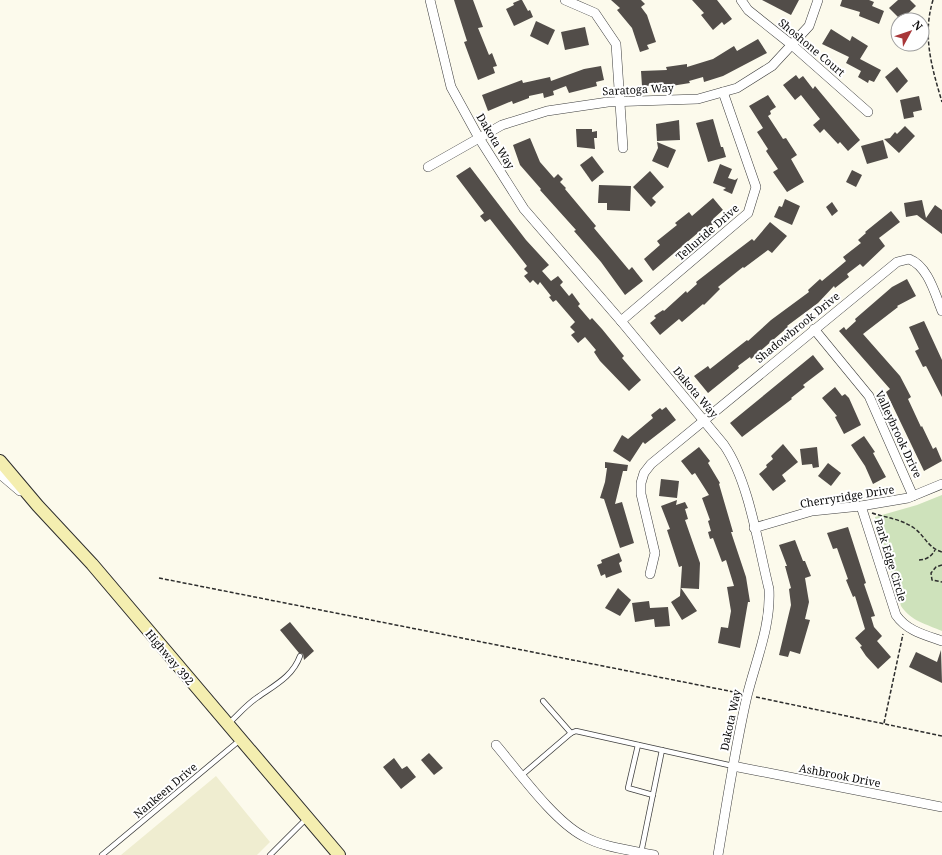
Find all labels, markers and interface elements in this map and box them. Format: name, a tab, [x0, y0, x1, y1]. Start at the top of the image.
north arrow	[890, 12, 930, 52]
street label: Shoshone Court	[776, 15, 849, 79]
text: N	[910, 17, 927, 34]
street label: Saratoga Way	[602, 80, 675, 98]
street label: Dakota Way	[473, 110, 519, 172]
street label: Telluride Drive	[672, 200, 742, 264]
street label: Shadowbrook Drive	[752, 288, 842, 366]
street label: Dakota Way	[670, 363, 722, 421]
street label: Valleybrook Drive	[872, 388, 926, 480]
street label: Cherryridge Drive	[799, 481, 895, 511]
street label: Park Edge Circle	[871, 517, 911, 603]
street label: Highway 392	[142, 626, 198, 688]
street label: Dakota Way	[716, 687, 744, 752]
street label: Nankeen Drive	[130, 759, 200, 821]
street label: Ashbrook Drive	[798, 760, 882, 790]

